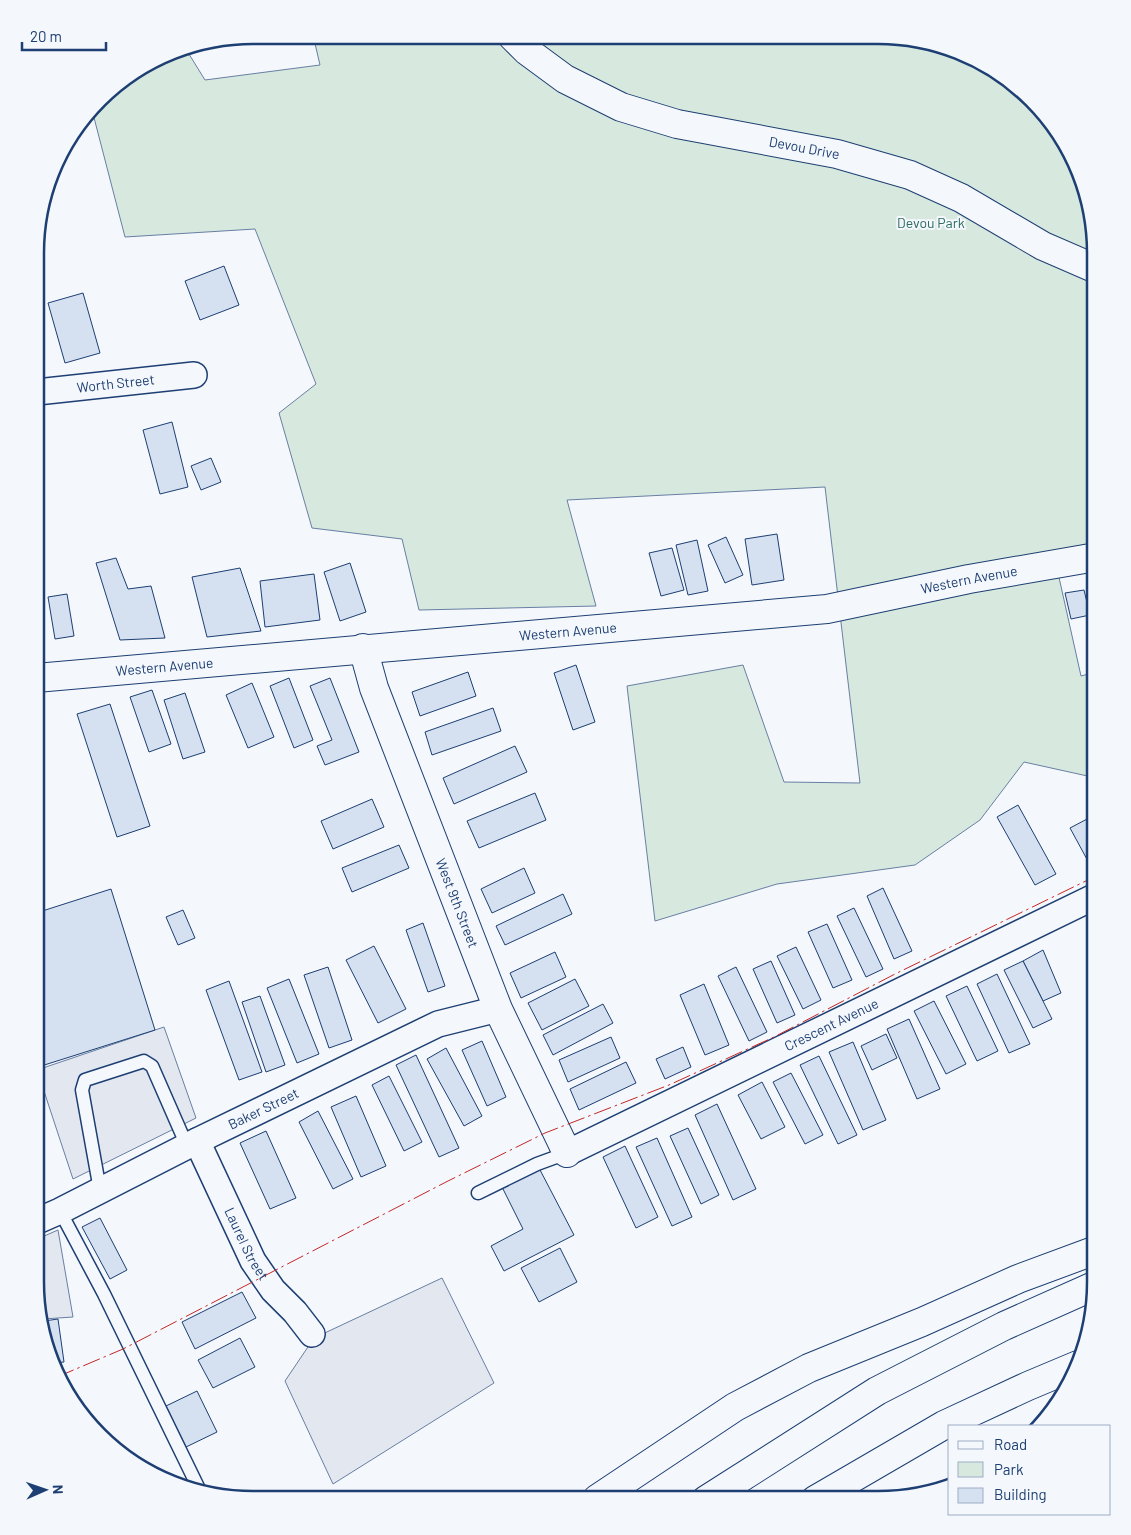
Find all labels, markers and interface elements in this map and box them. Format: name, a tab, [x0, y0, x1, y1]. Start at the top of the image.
scale bar	[22, 20, 106, 52]
text: 20 m	[30, 27, 62, 45]
street label: Devou Drive	[768, 132, 841, 162]
park label: Devou Park	[897, 214, 965, 231]
street label: Worth Street	[76, 370, 155, 396]
street label: Western Avenue	[919, 562, 1019, 597]
street label: Western Avenue	[518, 618, 618, 644]
street label: Western Avenue	[115, 654, 214, 679]
street label: West 9th Street	[433, 856, 483, 950]
street label: Crescent Avenue	[781, 994, 881, 1054]
street label: Baker Street	[225, 1084, 301, 1133]
street label: Laurel Street	[221, 1204, 273, 1283]
legend	[948, 1425, 1111, 1515]
text: Road	[994, 1435, 1027, 1453]
text: Park	[994, 1460, 1024, 1478]
north arrow	[20, 1465, 70, 1515]
text: N	[50, 1485, 67, 1494]
text: Building	[994, 1485, 1047, 1503]

